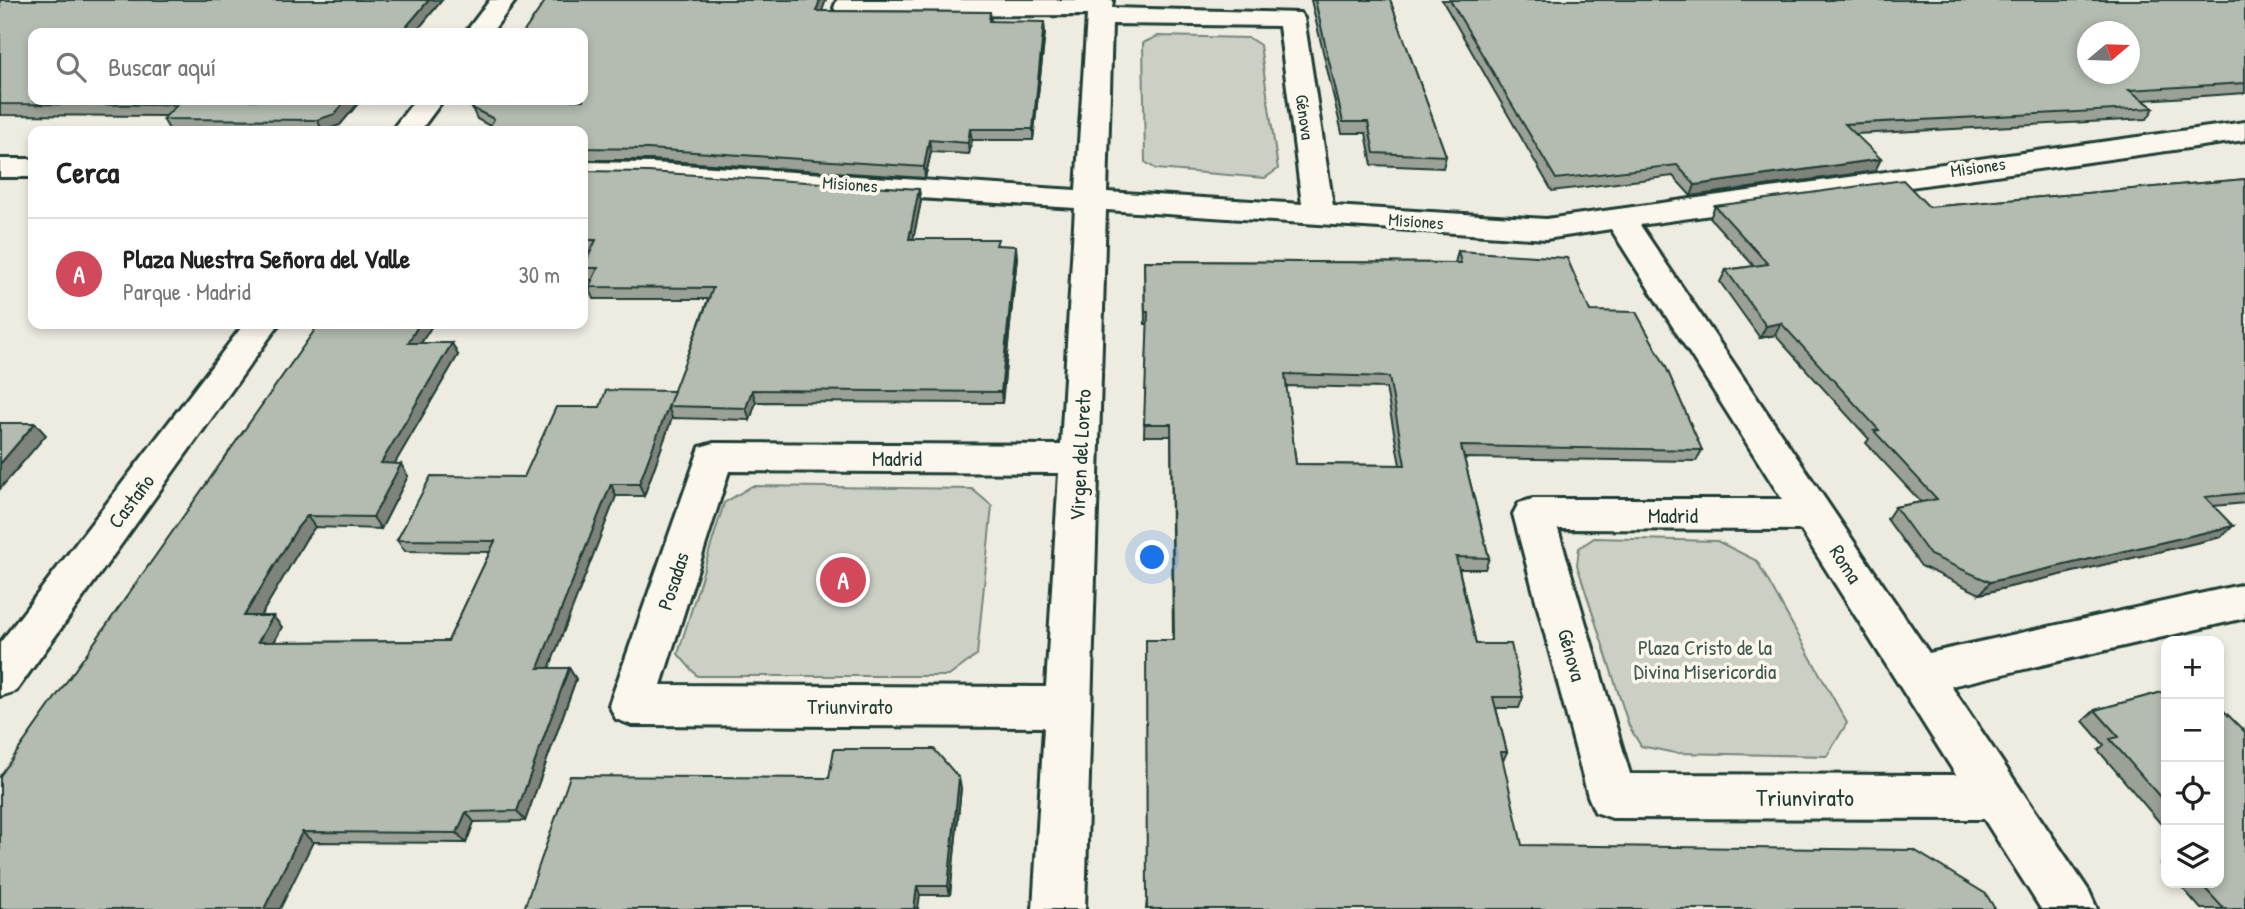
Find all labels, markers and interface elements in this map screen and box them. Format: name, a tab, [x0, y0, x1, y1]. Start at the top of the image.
north arrow	[2077, 21, 2140, 84]
search box	[28, 28, 588, 105]
icon: search	[52, 48, 90, 86]
text: Buscar aquí	[108, 49, 216, 84]
street label: Génova	[1289, 93, 1321, 141]
street label: Misiones	[1949, 151, 2007, 183]
text: Cerca	[56, 152, 119, 192]
street label: Misiones	[822, 170, 878, 198]
street label: Misiones	[1388, 207, 1444, 235]
text: Plaza Nuestra Señora del Valle	[123, 241, 410, 276]
text: A	[73, 259, 85, 290]
text: 30 m	[518, 259, 560, 290]
text: Parque · Madrid	[123, 276, 251, 307]
street label: Virgen del Loreto	[1062, 388, 1098, 522]
street label: Madrid	[872, 444, 922, 473]
street label: Castaño	[101, 468, 161, 534]
street label: Madrid	[1648, 501, 1698, 530]
street label: Roma	[1823, 539, 1869, 589]
your location	[1135, 540, 1169, 574]
street label: Posadas	[650, 548, 696, 614]
pin: A	[820, 554, 866, 606]
street label: Génova	[1551, 626, 1593, 684]
park label: Plaza Cristo de la Divina Misericordia	[1634, 633, 1776, 686]
map controls	[2161, 636, 2224, 888]
button: +	[2161, 636, 2224, 699]
street label: Triunvirato	[807, 692, 893, 721]
button: −	[2161, 699, 2224, 762]
button: locate	[2161, 762, 2224, 825]
street label: Triunvirato	[1756, 781, 1854, 813]
button: layers	[2161, 825, 2224, 888]

